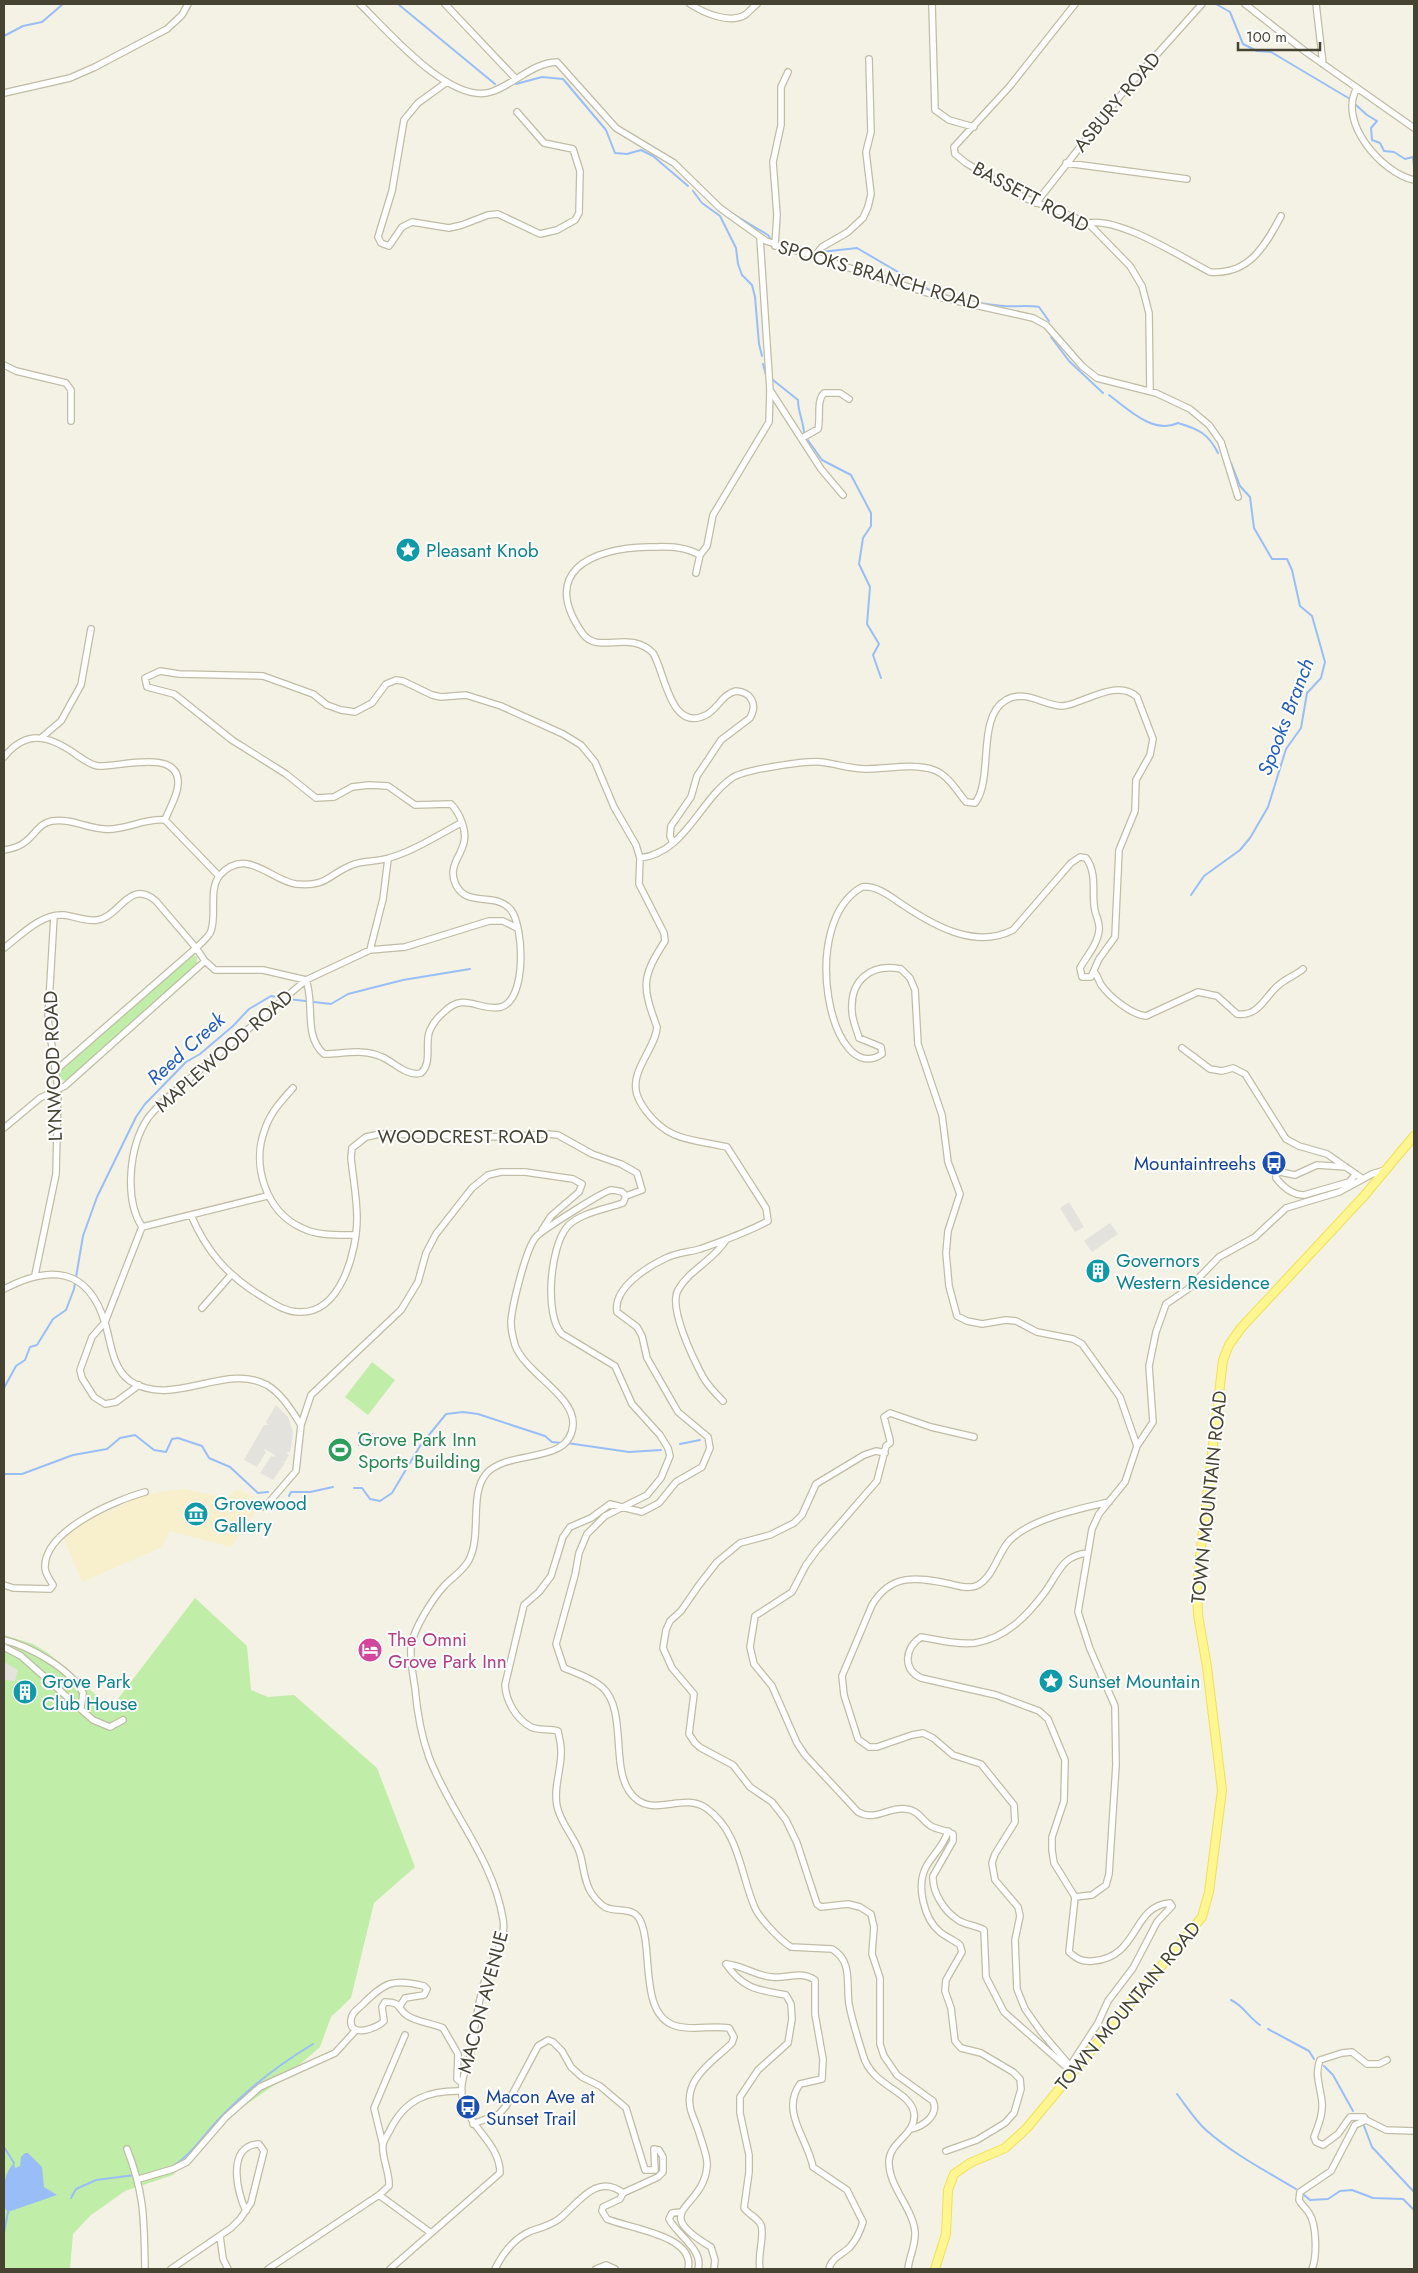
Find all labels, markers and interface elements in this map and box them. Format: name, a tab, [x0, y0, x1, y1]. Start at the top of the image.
scale bar	[1238, 20, 1320, 52]
text: 100 m	[1246, 26, 1287, 48]
street label: ASBURY ROAD	[1067, 46, 1167, 158]
street label: BASSETT ROAD	[968, 155, 1094, 239]
street label: SPOOKS BRANCH ROAD	[775, 233, 983, 317]
place icon: Pleasant Knob	[395, 537, 421, 563]
place label: Pleasant Knob	[426, 537, 539, 564]
water label: Spooks Branch	[1250, 654, 1322, 780]
street label: MAPLEWOOD ROAD	[149, 983, 299, 1119]
street label: LYNWOOD ROAD	[37, 990, 69, 1142]
water label: Reed Creek	[141, 1005, 233, 1092]
street label: WOODCREST ROAD	[377, 1123, 549, 1150]
place label: Mountaintreehs	[1134, 1150, 1256, 1177]
bus stop icon: Mountaintreehs	[1261, 1150, 1287, 1176]
place label: Governors Western Residence	[1116, 1247, 1270, 1296]
building icon: Governors Western Residence	[1085, 1258, 1111, 1284]
street label: TOWN MOUNTAIN ROAD	[1184, 1389, 1234, 1605]
place label: Grove Park Inn Sports Building	[358, 1426, 481, 1475]
sports icon: Grove Park Inn Sports Building	[327, 1437, 353, 1463]
place label: Grovewood Gallery	[214, 1490, 307, 1539]
museum icon: Grovewood Gallery	[183, 1501, 209, 1527]
place label: The Omni Grove Park Inn	[388, 1626, 507, 1675]
hotel icon: The Omni Grove Park Inn	[357, 1637, 383, 1663]
place label: Grove Park Club House	[42, 1668, 137, 1717]
place icon: Sunset Mountain	[1038, 1668, 1064, 1694]
place label: Sunset Mountain	[1068, 1668, 1200, 1695]
building icon: Grove Park Club House	[12, 1679, 38, 1705]
street label: TOWN MOUNTAIN ROAD	[1049, 1915, 1207, 2097]
street label: MACON AVENUE	[451, 1928, 515, 2076]
place label: Macon Ave at Sunset Trail	[486, 2083, 595, 2132]
bus stop icon: Macon Ave at Sunset Trail	[455, 2094, 481, 2120]

